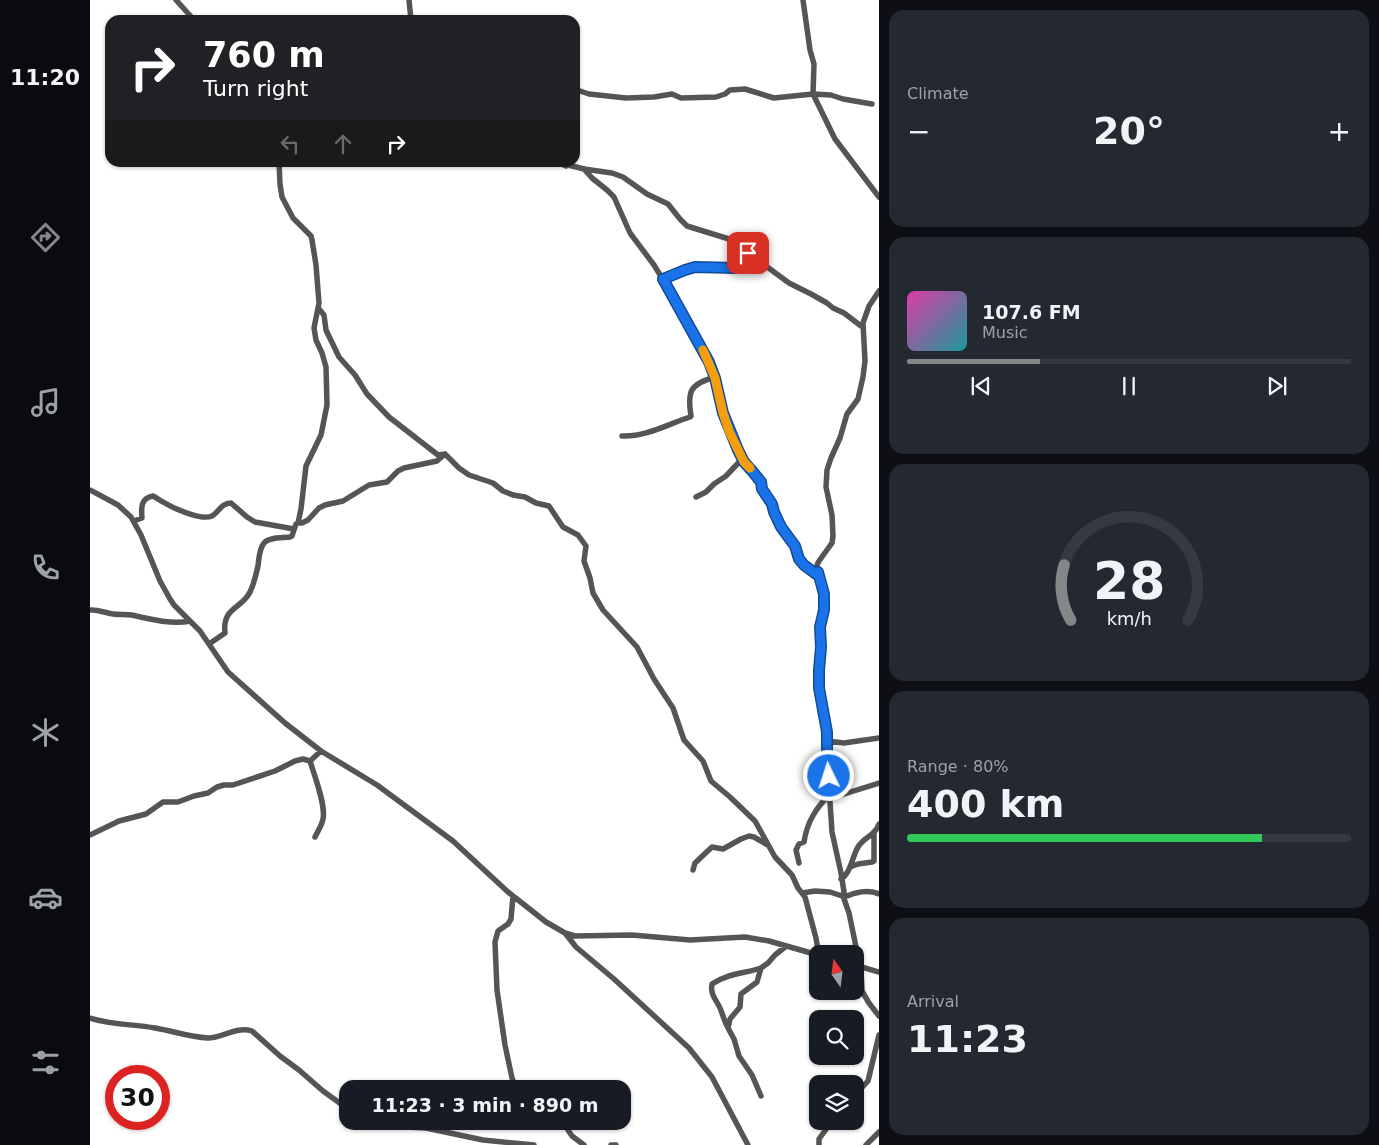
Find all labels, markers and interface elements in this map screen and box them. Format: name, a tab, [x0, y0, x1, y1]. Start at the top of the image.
icon: right	[120, 35, 185, 100]
text: 760 m	[203, 35, 325, 75]
text: 11:20	[10, 65, 80, 90]
text: Turn right	[203, 76, 308, 101]
text: Climate	[907, 84, 969, 103]
text: 20°	[1093, 109, 1165, 153]
text: −	[907, 115, 930, 148]
text: +	[1328, 115, 1351, 148]
icon: left	[276, 130, 304, 158]
icon: ahead	[329, 130, 357, 158]
icon: right	[382, 130, 410, 158]
icon: directions	[28, 220, 63, 255]
pin	[727, 232, 769, 274]
icon: arrive	[734, 239, 762, 267]
text: 107.6 FM	[982, 301, 1081, 323]
text: Music	[982, 323, 1028, 342]
icon: previous	[967, 372, 995, 400]
icon: pause	[1115, 372, 1143, 400]
icon: next	[1263, 372, 1291, 400]
icon: music	[28, 385, 63, 420]
icon: phone	[28, 550, 63, 585]
text: 28	[1093, 551, 1165, 611]
text: km/h	[1106, 608, 1152, 629]
icon: climate	[28, 715, 63, 750]
position arrow	[802, 749, 854, 801]
text: Range · 80%	[907, 757, 1009, 776]
text: 400 km	[907, 782, 1064, 826]
icon: car	[28, 880, 63, 915]
north arrow	[809, 945, 864, 1000]
map controls	[809, 945, 864, 1130]
text: Arrival	[907, 992, 959, 1011]
button: search	[809, 1010, 864, 1065]
text: 11:23	[907, 1017, 1028, 1061]
icon: filters	[28, 1045, 63, 1080]
speed limit sign: 30	[105, 1065, 170, 1130]
button: layers	[809, 1075, 864, 1130]
text: 11:23 · 3 min · 890 m	[371, 1094, 599, 1116]

